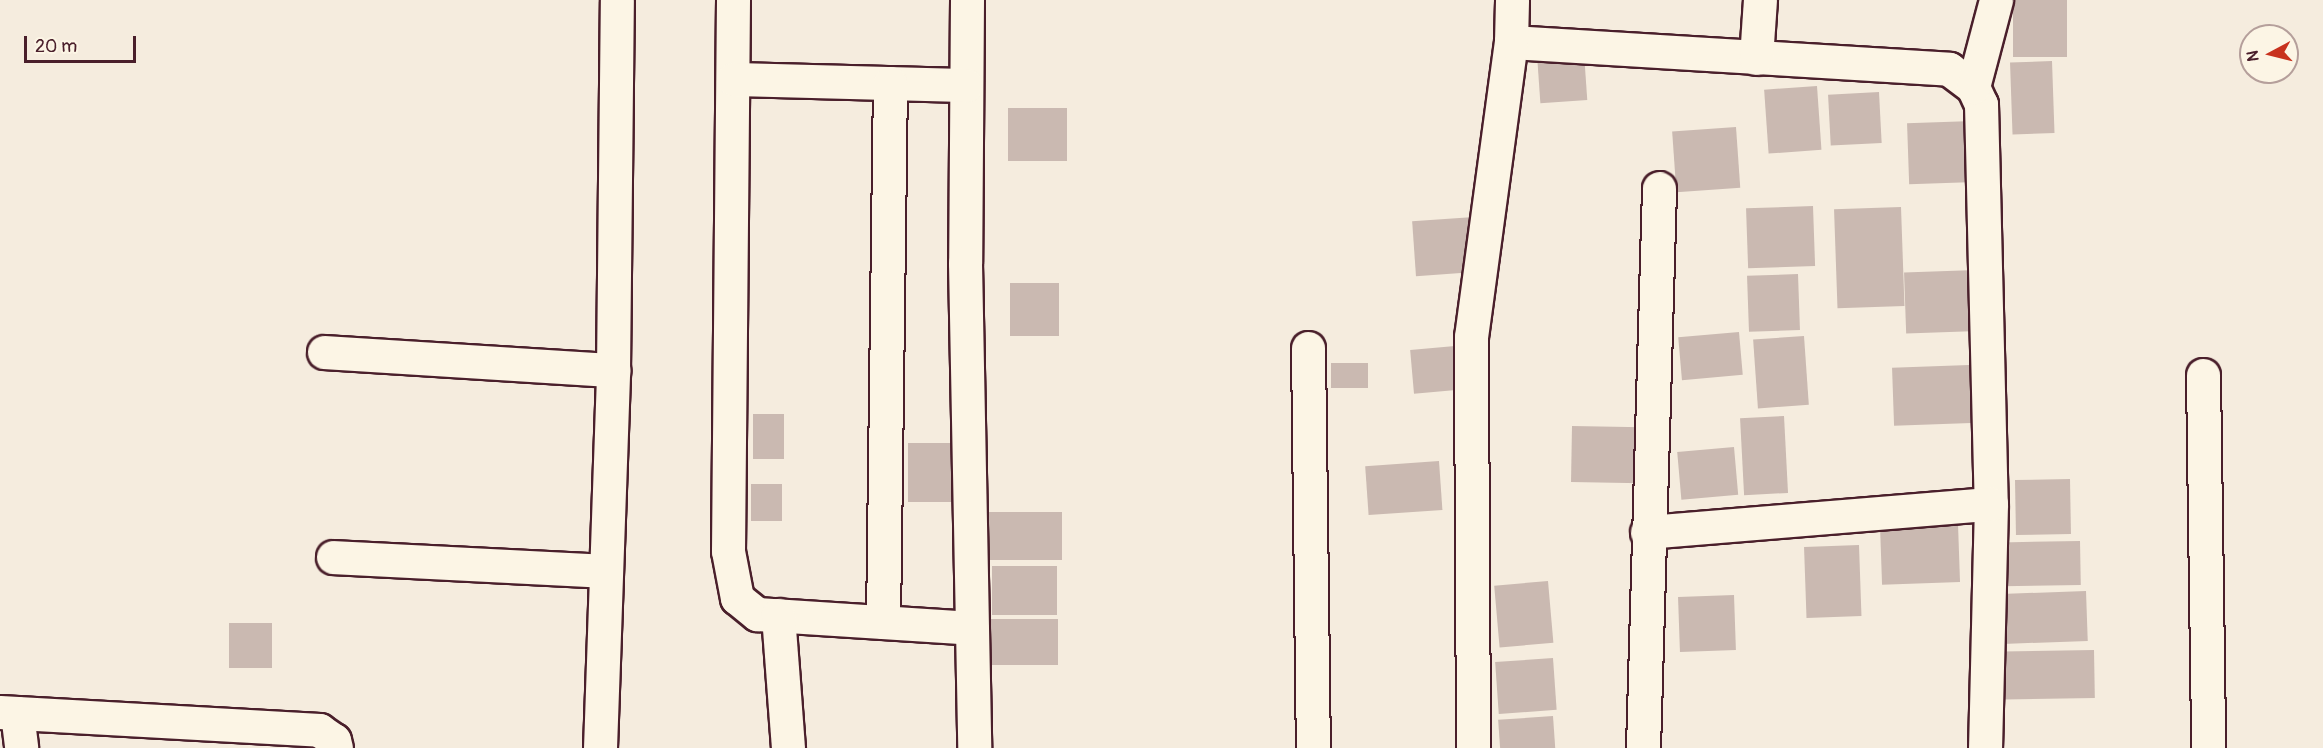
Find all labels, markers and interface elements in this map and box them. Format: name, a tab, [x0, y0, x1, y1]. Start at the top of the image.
scale bar	[27, 24, 140, 62]
north arrow	[2239, 24, 2299, 84]
text: 20 m	[35, 35, 77, 58]
text: N	[2243, 49, 2264, 63]

